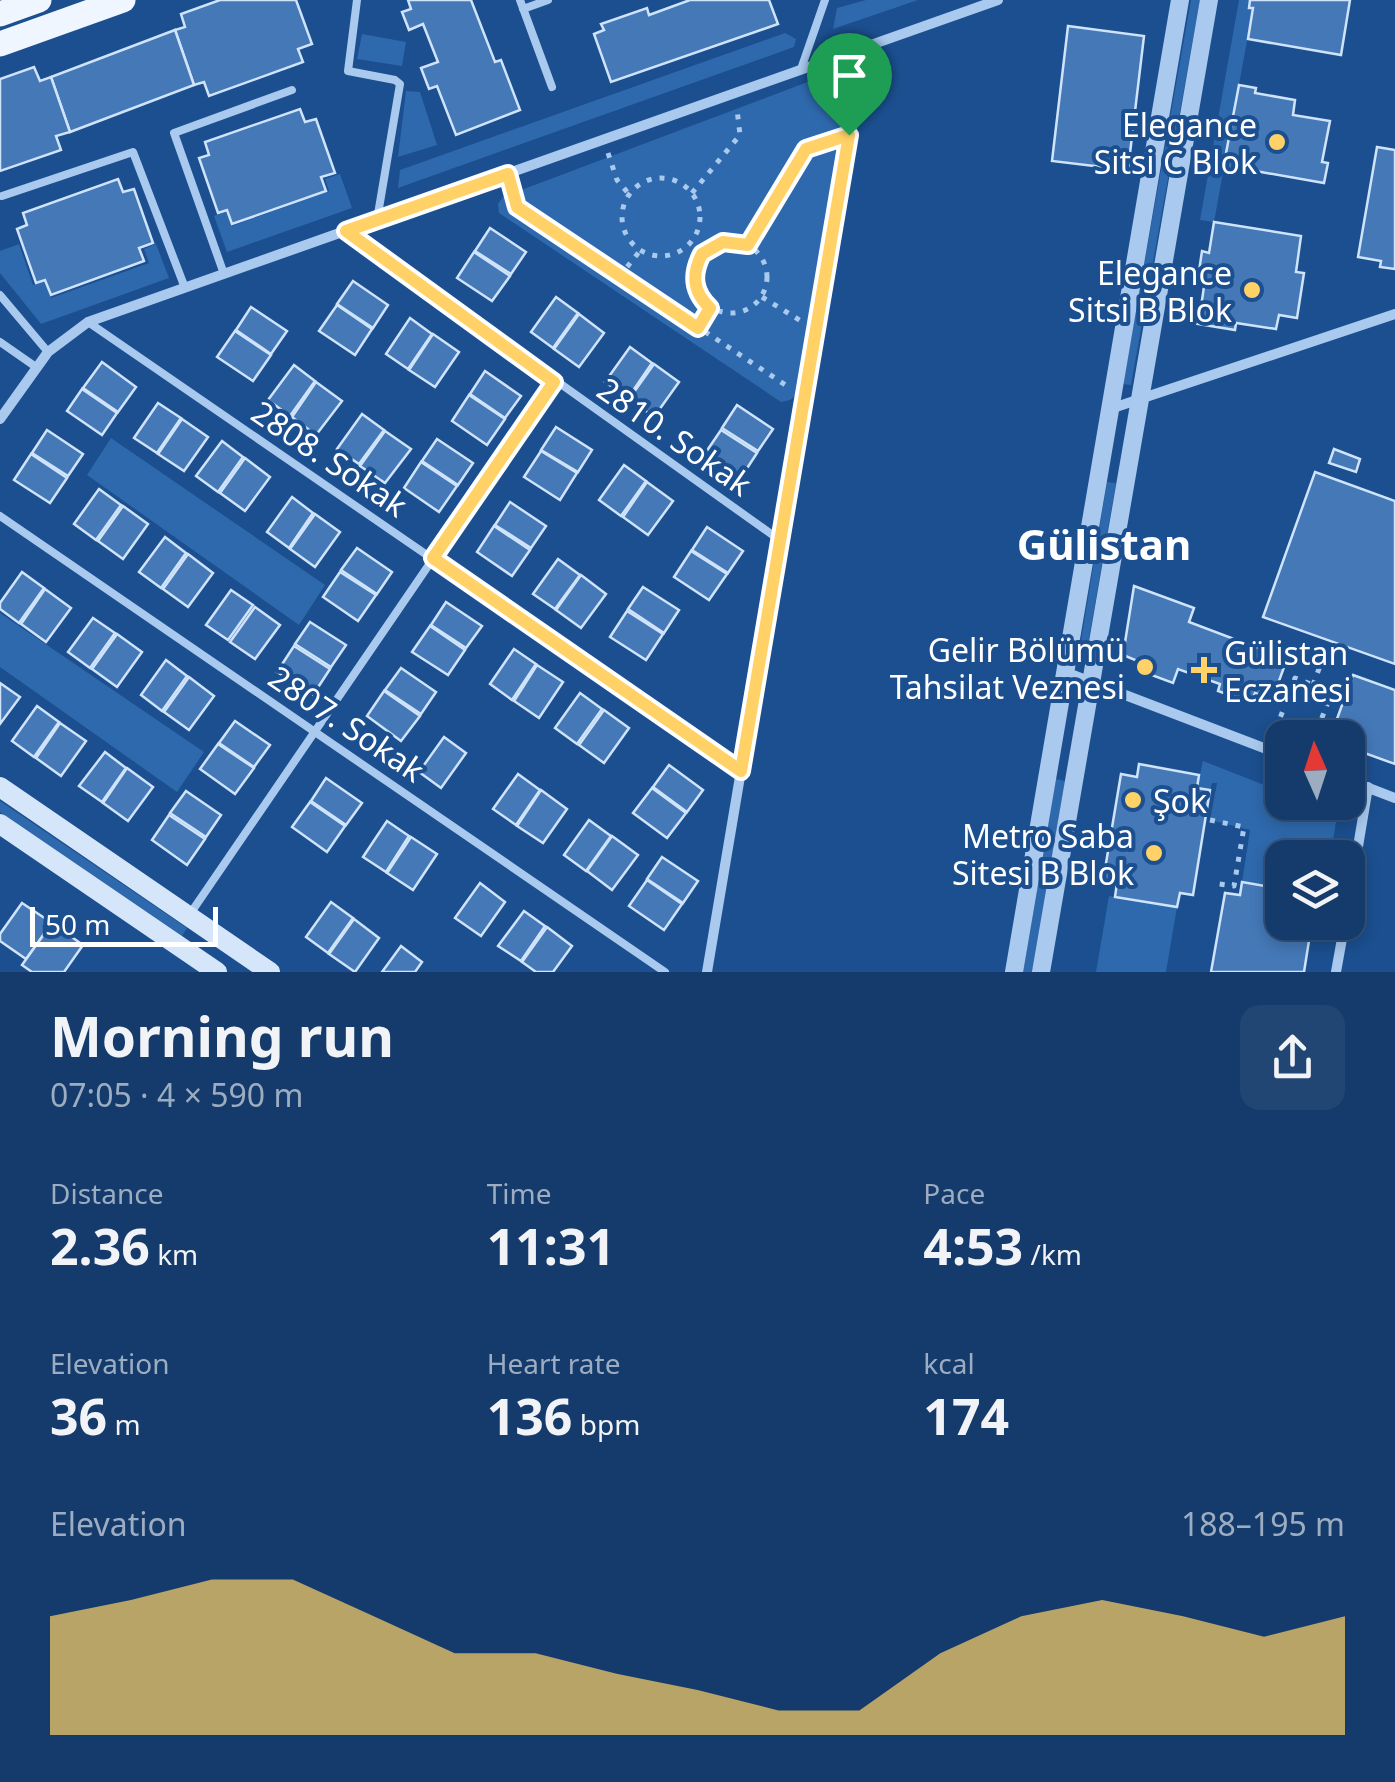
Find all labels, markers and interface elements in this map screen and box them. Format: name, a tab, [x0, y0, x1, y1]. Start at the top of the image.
pin	[807, 33, 892, 136]
icon: arrive	[822, 48, 877, 103]
place label: Elegance Sitsi C Blok	[1094, 103, 1257, 183]
marker: Elegance Sitsi C Blok	[1266, 131, 1288, 153]
place label: Elegance Sitsi B Blok	[1068, 251, 1232, 331]
marker: Elegance Sitsi B Blok	[1241, 279, 1263, 301]
street label: 2810. Sokak	[589, 367, 761, 505]
street label: 2808. Sokak	[244, 390, 416, 526]
district label: Gülistan	[1017, 515, 1191, 572]
place label: Gelir Bölümü Tahsilat Veznesi	[890, 628, 1125, 708]
place label: Gülistan Eczanesi	[1224, 631, 1352, 711]
street label: 2807. Sokak	[261, 655, 433, 791]
marker: Gelir Bölümü Tahsilat Veznesi	[1134, 656, 1156, 678]
marker: Gülistan Eczanesi	[1193, 659, 1215, 681]
north arrow	[1265, 720, 1365, 820]
map controls	[1265, 720, 1365, 940]
place label: Şok	[1153, 779, 1207, 822]
marker: Şok	[1122, 789, 1144, 811]
place label: Metro Saba Sitesi B Blok	[952, 814, 1134, 894]
button: layers	[1265, 840, 1365, 940]
marker: Metro Saba Sitesi B Blok	[1143, 842, 1165, 864]
scale bar	[30, 902, 218, 946]
text: 50 m	[45, 905, 111, 943]
text: Morning run	[50, 998, 394, 1073]
button: share	[1240, 1005, 1345, 1110]
text: 07:05 · 4 × 590 m	[50, 1073, 303, 1116]
text: Distance	[50, 1174, 163, 1212]
text: Time	[487, 1174, 551, 1212]
text: Pace	[923, 1174, 985, 1212]
text: 2.36	[50, 1212, 150, 1280]
text: 11:31	[487, 1212, 615, 1280]
text: 4:53	[923, 1212, 1023, 1280]
text: km	[150, 1235, 198, 1273]
text: /km	[1023, 1235, 1082, 1273]
text: Elevation	[50, 1344, 170, 1382]
text: Heart rate	[487, 1344, 620, 1382]
text: kcal	[923, 1344, 975, 1382]
text: 36	[50, 1382, 107, 1450]
text: 136	[487, 1382, 572, 1450]
text: 174	[923, 1382, 1009, 1450]
text: m	[107, 1405, 141, 1443]
text: bpm	[572, 1405, 640, 1443]
text: Elevation	[50, 1502, 187, 1545]
text: 188–195 m	[1181, 1502, 1345, 1545]

